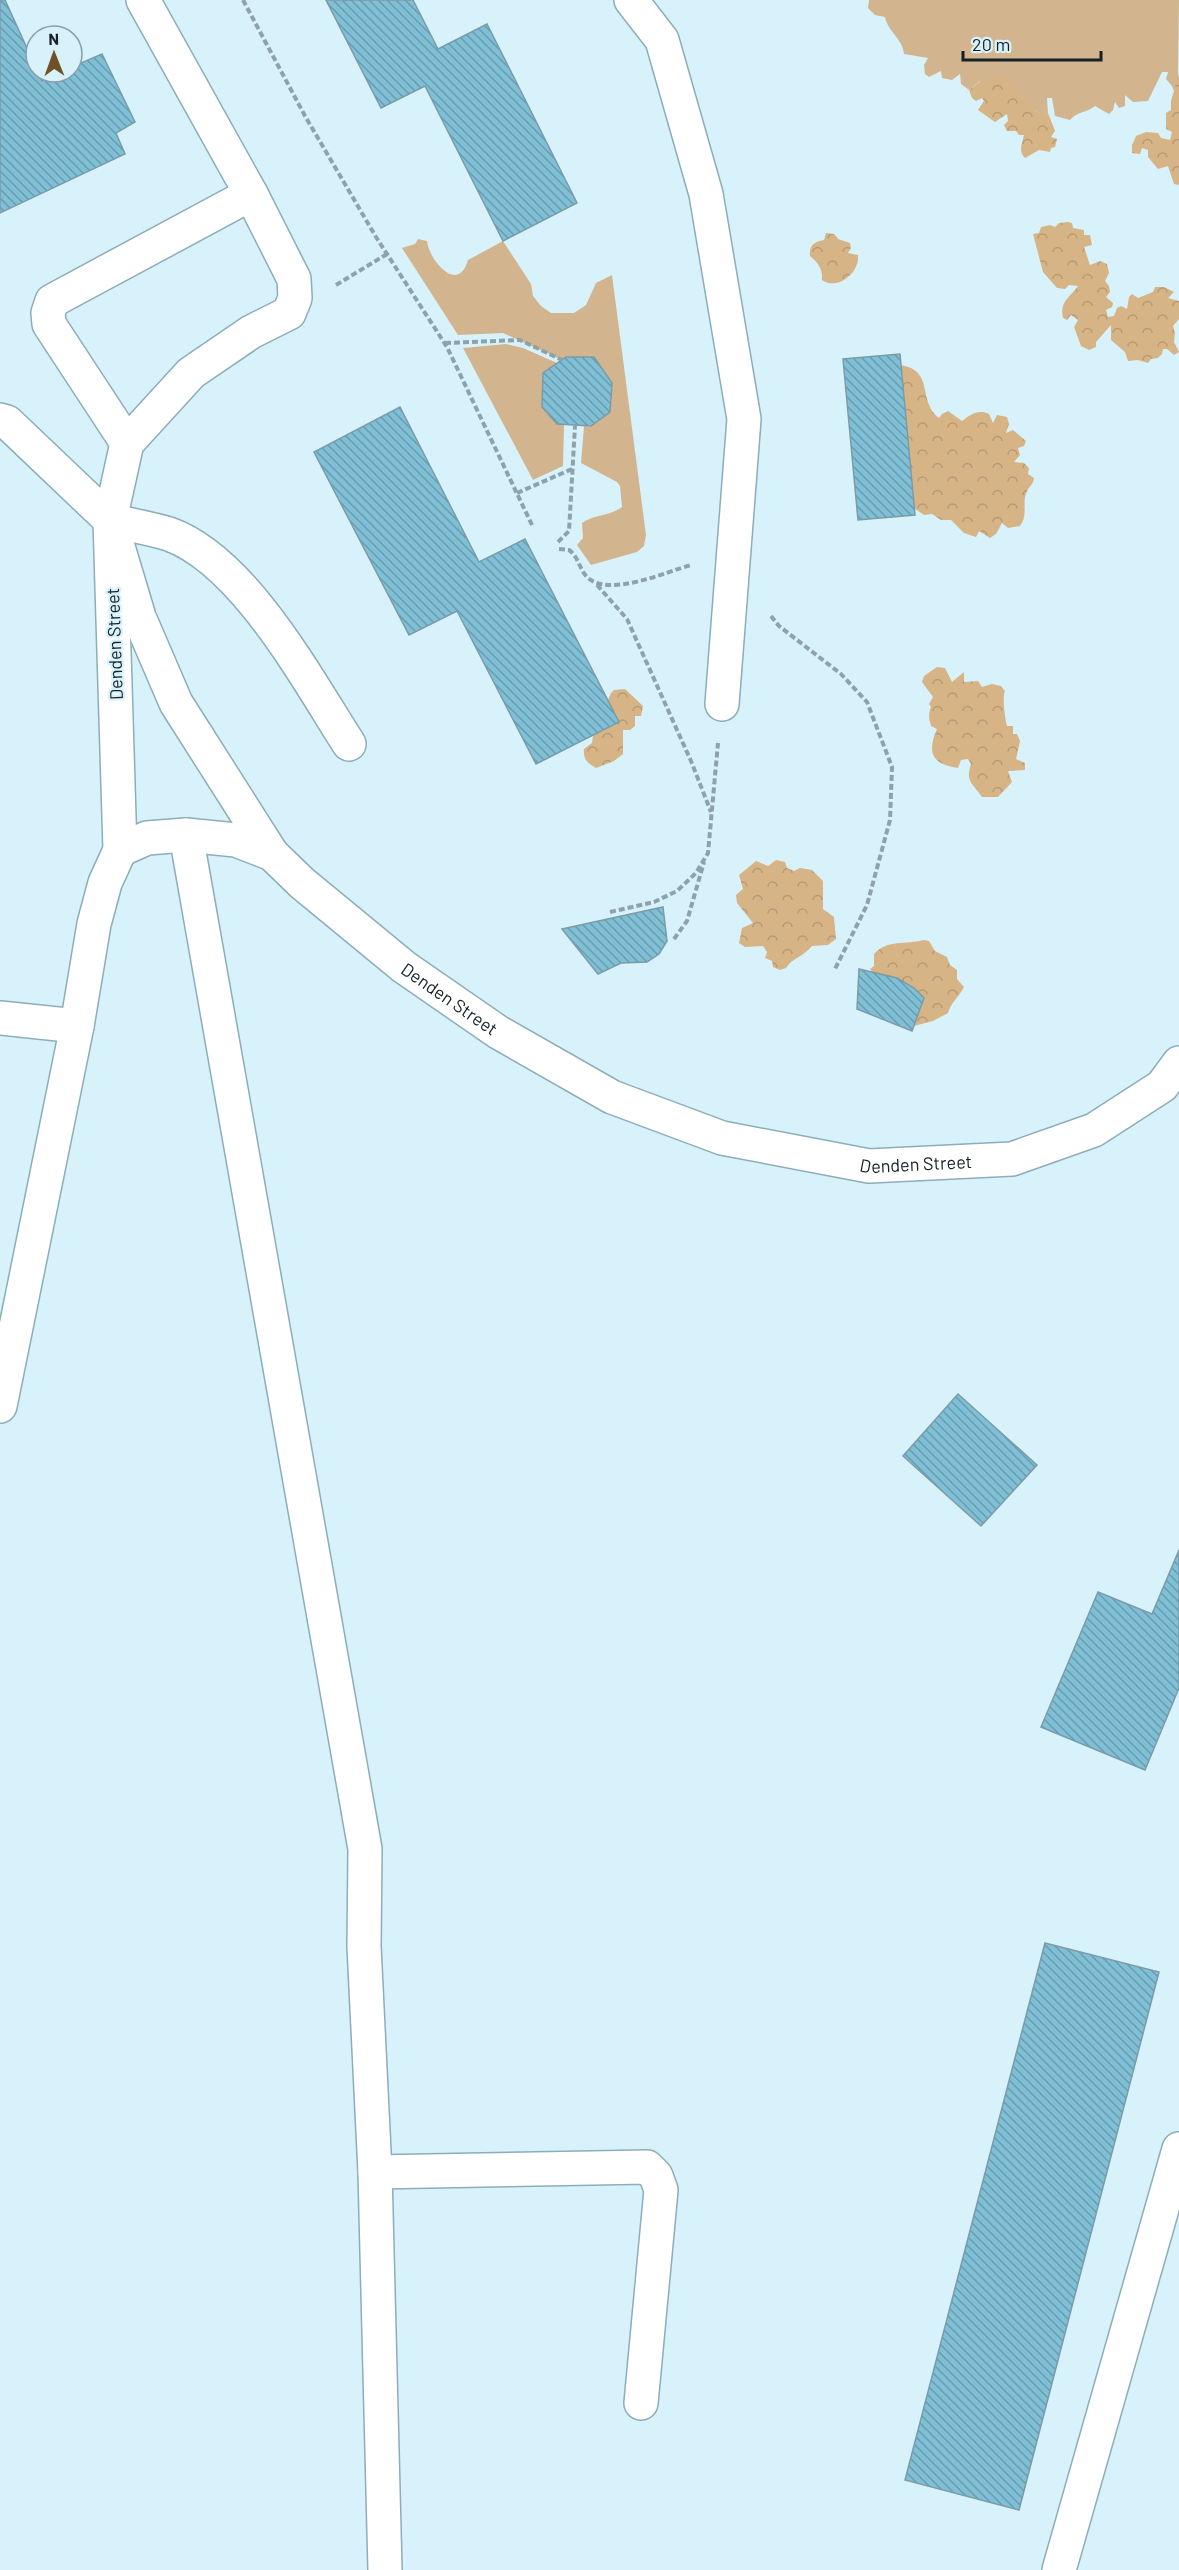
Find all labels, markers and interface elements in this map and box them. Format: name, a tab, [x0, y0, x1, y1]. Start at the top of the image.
north arrow	[24, 24, 84, 84]
scale bar	[963, 24, 1101, 62]
text: N	[48, 29, 59, 48]
text: 20 m	[972, 33, 1010, 55]
street label: Denden Street	[101, 588, 127, 700]
street label: Denden Street	[397, 958, 502, 1040]
street label: Denden Street	[858, 1150, 973, 1177]

